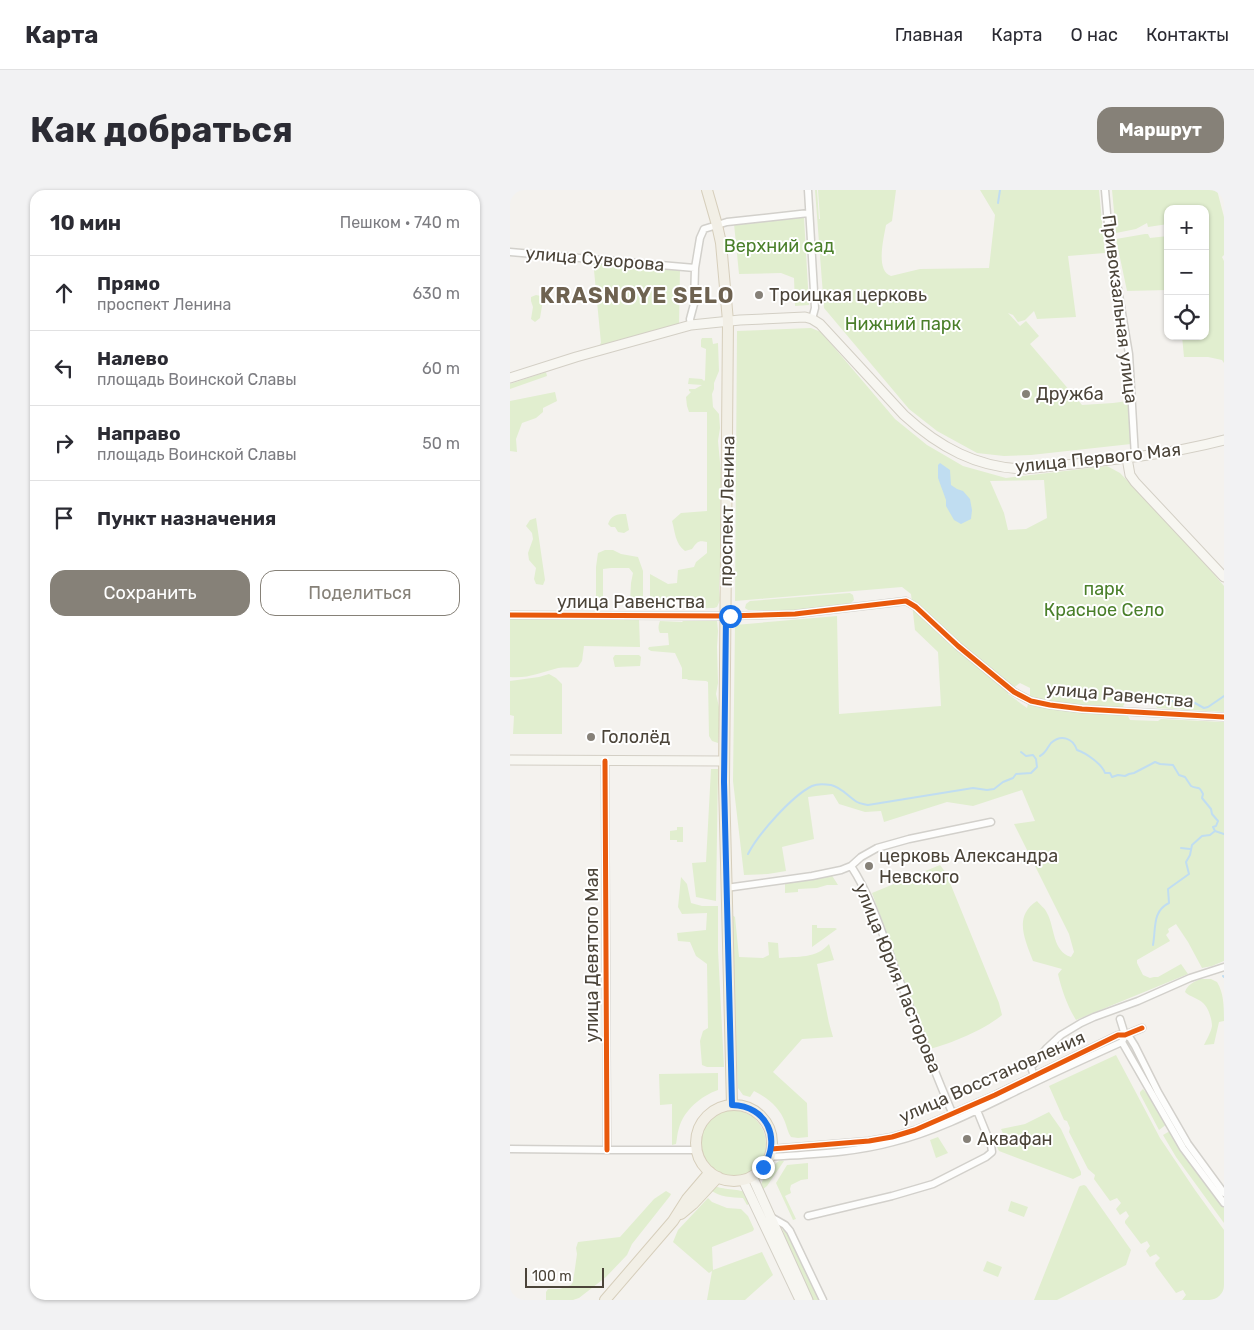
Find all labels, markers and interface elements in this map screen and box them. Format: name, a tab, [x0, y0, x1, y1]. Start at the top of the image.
text: Карта	[25, 21, 98, 49]
text: Главная	[895, 24, 963, 46]
text: Карта	[991, 24, 1043, 46]
text: О нас	[1071, 24, 1118, 46]
text: Контакты	[1146, 24, 1229, 46]
button: Маршрут	[1097, 107, 1224, 153]
text: Как добраться	[30, 109, 293, 151]
map controls	[1164, 205, 1209, 340]
button: +	[1164, 205, 1209, 250]
text: 10 мин	[50, 210, 121, 235]
text: Пешком · 740 m	[340, 213, 460, 232]
street label: Привокзальная улица	[1097, 213, 1143, 405]
park label: Верхний сад	[724, 235, 834, 257]
street label: улица Суворова	[525, 242, 665, 276]
button: −	[1164, 250, 1209, 295]
text: Прямо	[97, 272, 160, 295]
icon: ahead	[50, 279, 78, 307]
district label: KRASNOYE SELO	[540, 282, 734, 309]
text: 630 m	[412, 284, 460, 303]
place label: Троицкая церковь	[769, 284, 927, 306]
marker: Троицкая церковь	[753, 289, 765, 301]
text: проспект Ленина	[97, 295, 231, 314]
button: locate	[1164, 295, 1209, 340]
park label: Нижний парк	[845, 313, 962, 335]
text: Налево	[97, 347, 169, 370]
icon: left	[50, 354, 78, 382]
text: 60 m	[422, 359, 460, 378]
text: площадь Воинской Славы	[97, 370, 297, 389]
place label: Дружба	[1036, 383, 1104, 405]
marker: Дружба	[1020, 388, 1032, 400]
text: Направо	[97, 422, 181, 445]
icon: right	[50, 429, 78, 457]
text: 50 m	[422, 434, 460, 453]
street label: проспект Ленина	[715, 435, 739, 587]
street label: улица Первого Мая	[1014, 438, 1182, 478]
text: площадь Воинской Славы	[97, 445, 297, 464]
icon: arrive	[50, 504, 78, 532]
text: Пункт назначения	[97, 507, 276, 530]
button: Сохранить	[50, 570, 250, 616]
button: Поделиться	[260, 570, 460, 616]
park label: парк Красное Село	[1044, 578, 1164, 621]
street label: улица Равенства	[557, 591, 705, 613]
route start	[719, 605, 742, 628]
street label: улица Равенства	[1045, 678, 1195, 712]
place label: Гололёд	[601, 726, 670, 748]
marker: Гололёд	[585, 731, 597, 743]
place label: церковь Александра Невского	[879, 845, 1058, 888]
marker: церковь Александра Невского	[863, 860, 875, 872]
street label: улица Девятого Мая	[581, 868, 603, 1042]
street label: улица Юрия Пасторова	[850, 880, 946, 1076]
street label: улица Восстановления	[896, 1026, 1088, 1128]
place label: Аквафан	[977, 1128, 1053, 1150]
marker: Аквафан	[961, 1133, 973, 1145]
route end	[752, 1156, 775, 1179]
scale bar	[525, 1265, 604, 1288]
text: 100 m	[532, 1268, 572, 1285]

